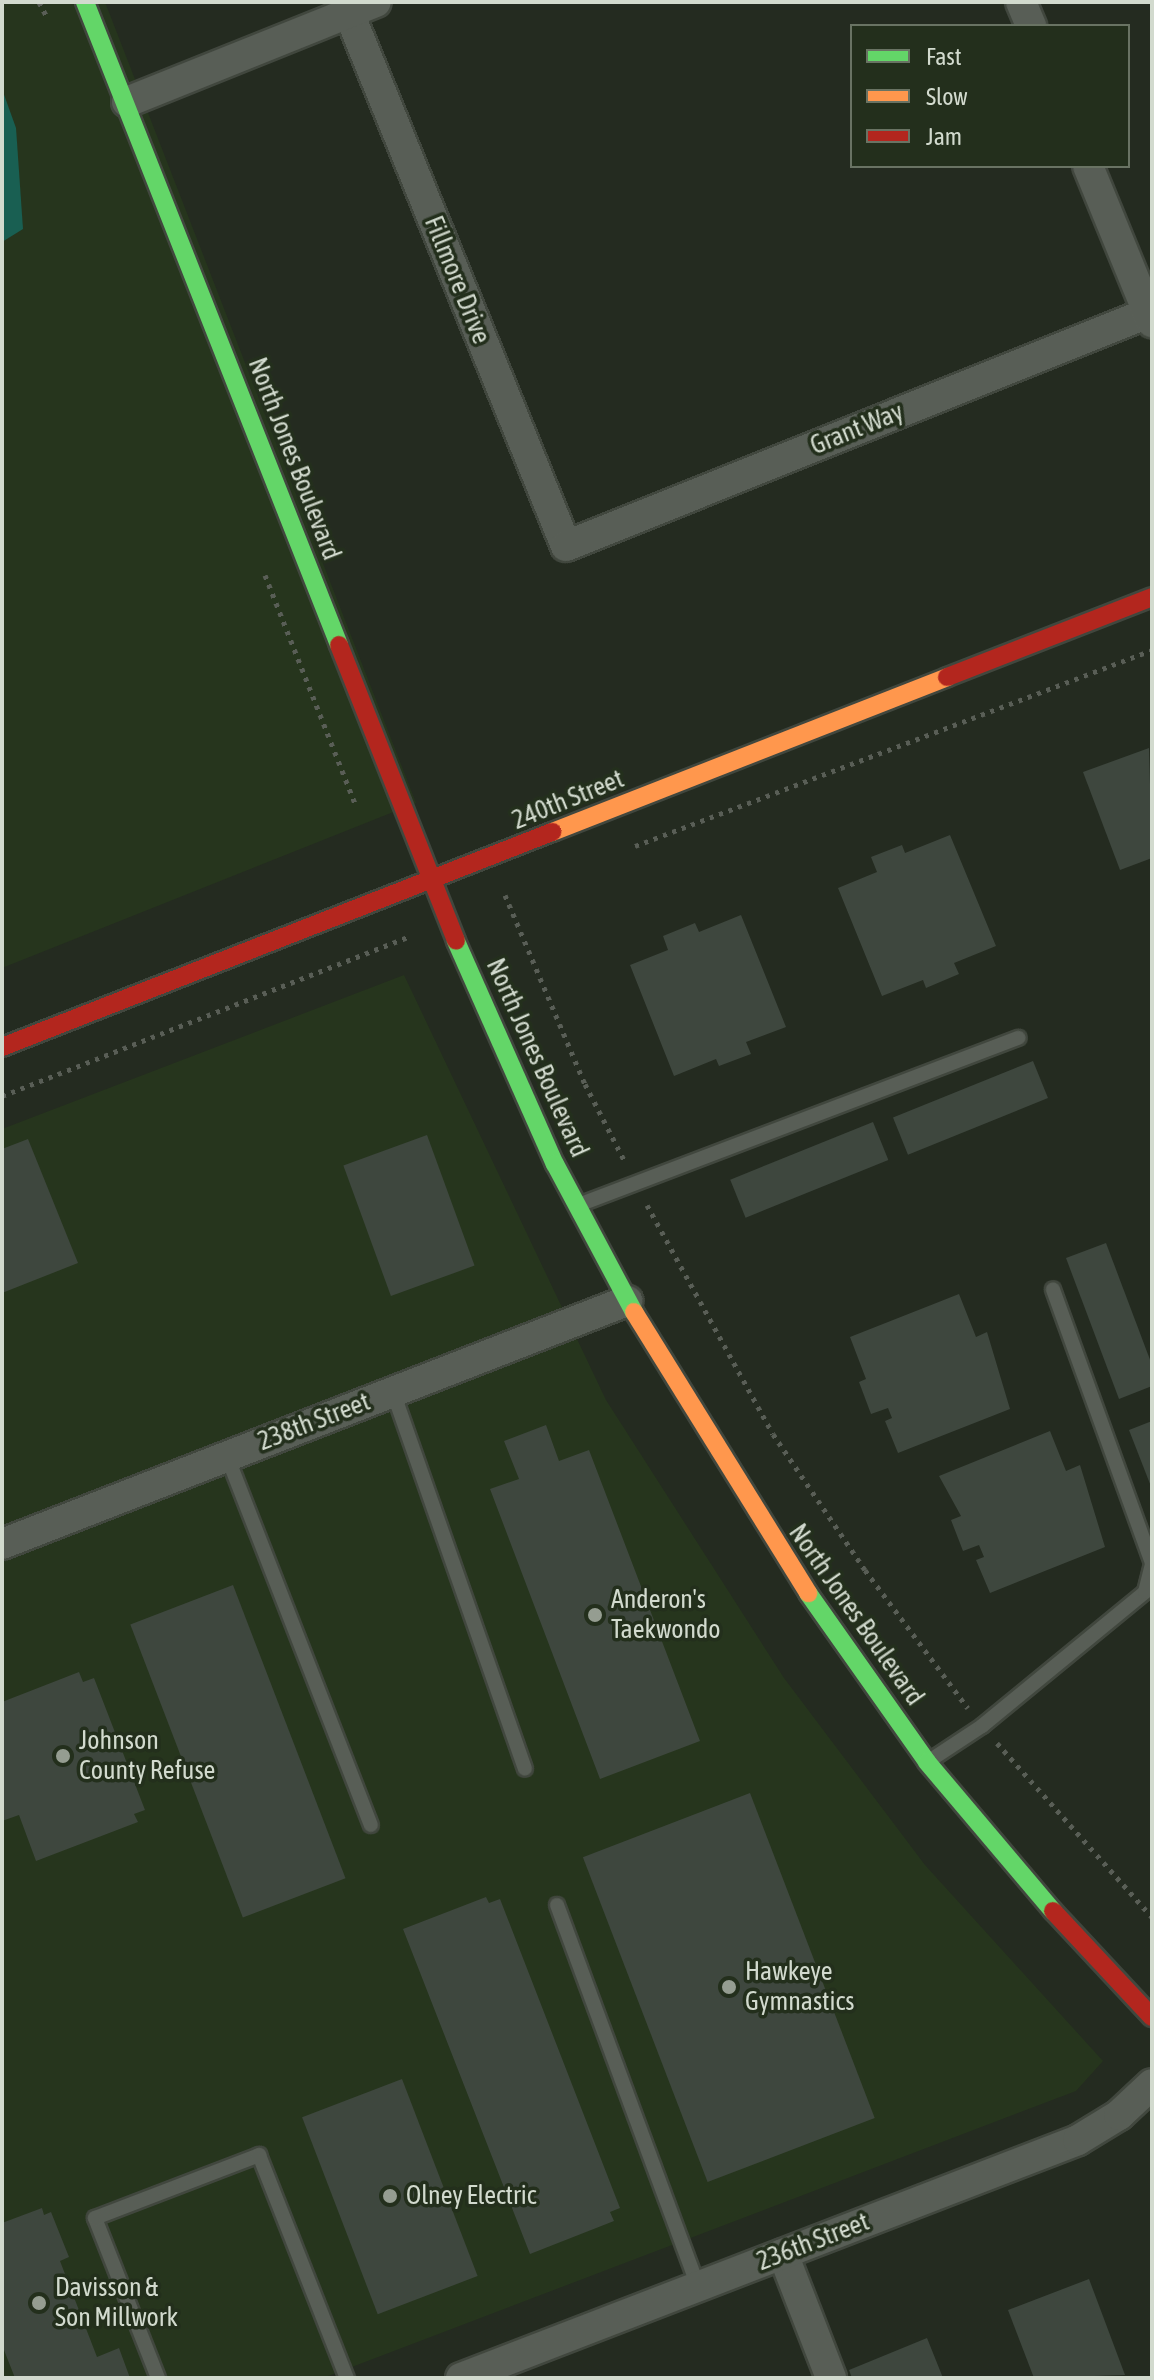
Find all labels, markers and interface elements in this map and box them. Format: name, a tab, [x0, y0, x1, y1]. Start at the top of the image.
legend	[850, 24, 1130, 168]
text: Fast	[926, 43, 962, 70]
text: Slow	[926, 83, 968, 110]
text: Jam	[926, 123, 962, 150]
street label: Fillmore Drive	[417, 212, 497, 348]
street label: North Jones Boulevard	[241, 353, 347, 565]
street label: Grant Way	[806, 396, 908, 462]
street label: 240th Street	[508, 764, 628, 836]
street label: North Jones Boulevard	[479, 954, 595, 1162]
street label: 238th Street	[254, 1386, 374, 1458]
street label: North Jones Boulevard	[782, 1518, 930, 1712]
place label: Anderon's Taekwondo	[611, 1584, 721, 1646]
marker: Anderon's Taekwondo	[586, 1606, 604, 1624]
place label: Johnson County Refuse	[79, 1725, 215, 1786]
marker: Johnson County Refuse	[54, 1747, 72, 1765]
place label: Hawkeye Gymnastics	[745, 1956, 854, 2018]
marker: Hawkeye Gymnastics	[720, 1978, 738, 1996]
place label: Olney Electric	[406, 2180, 536, 2212]
marker: Olney Electric	[381, 2187, 399, 2205]
street label: 236th Street	[753, 2206, 873, 2278]
place label: Davisson & Son Millwork	[55, 2272, 178, 2334]
marker: Davisson & Son Millwork	[30, 2294, 48, 2312]

